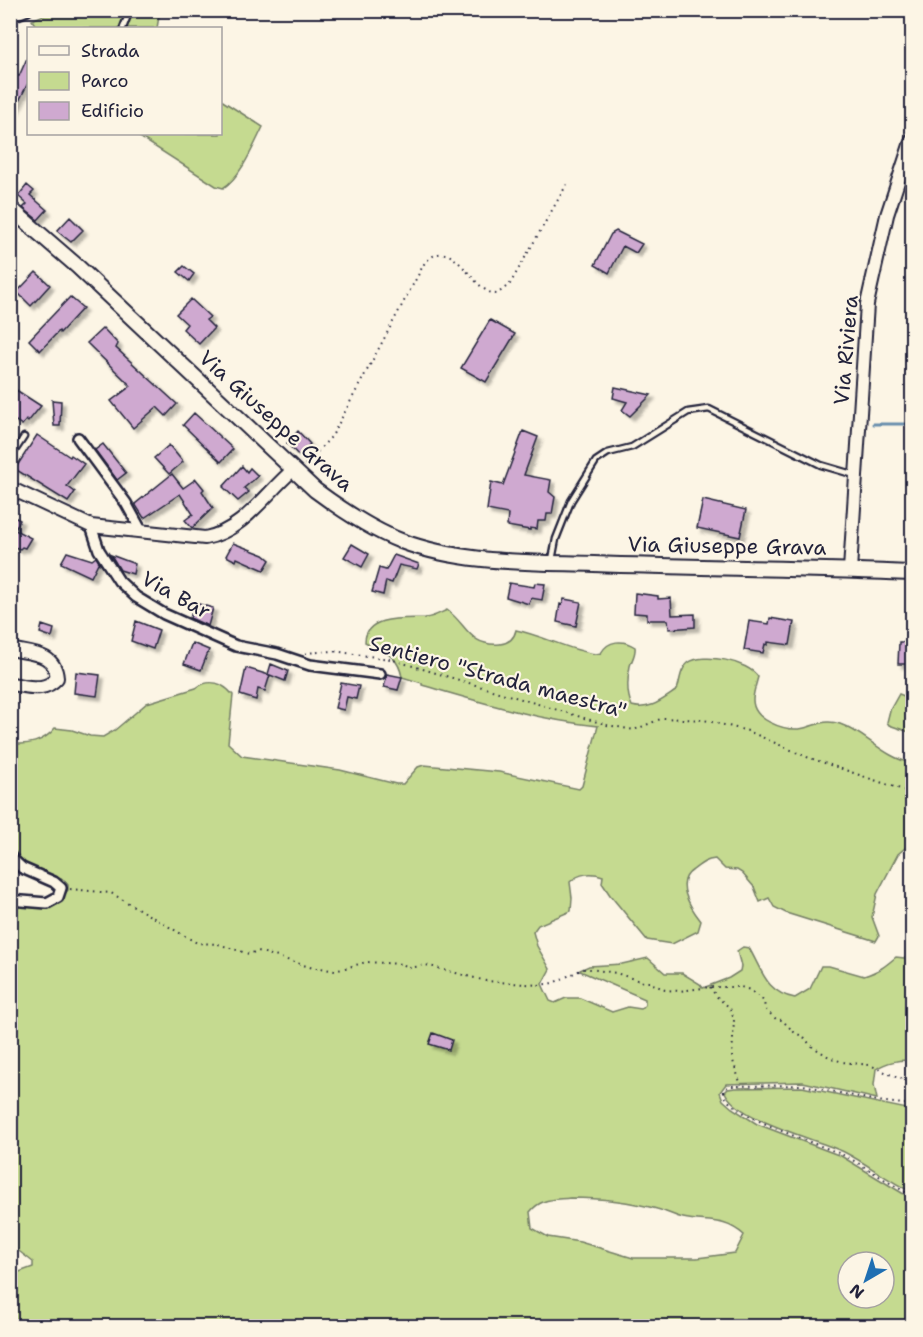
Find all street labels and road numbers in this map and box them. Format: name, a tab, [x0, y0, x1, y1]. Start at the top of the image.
street label: Via Riviera	[827, 294, 865, 406]
street label: Via Giuseppe Grava	[193, 344, 359, 498]
street label: Via Giuseppe Grava	[627, 530, 827, 562]
street label: Via Bar	[136, 565, 216, 625]
street label: Sentiero "Strada maestra"	[366, 629, 630, 725]

